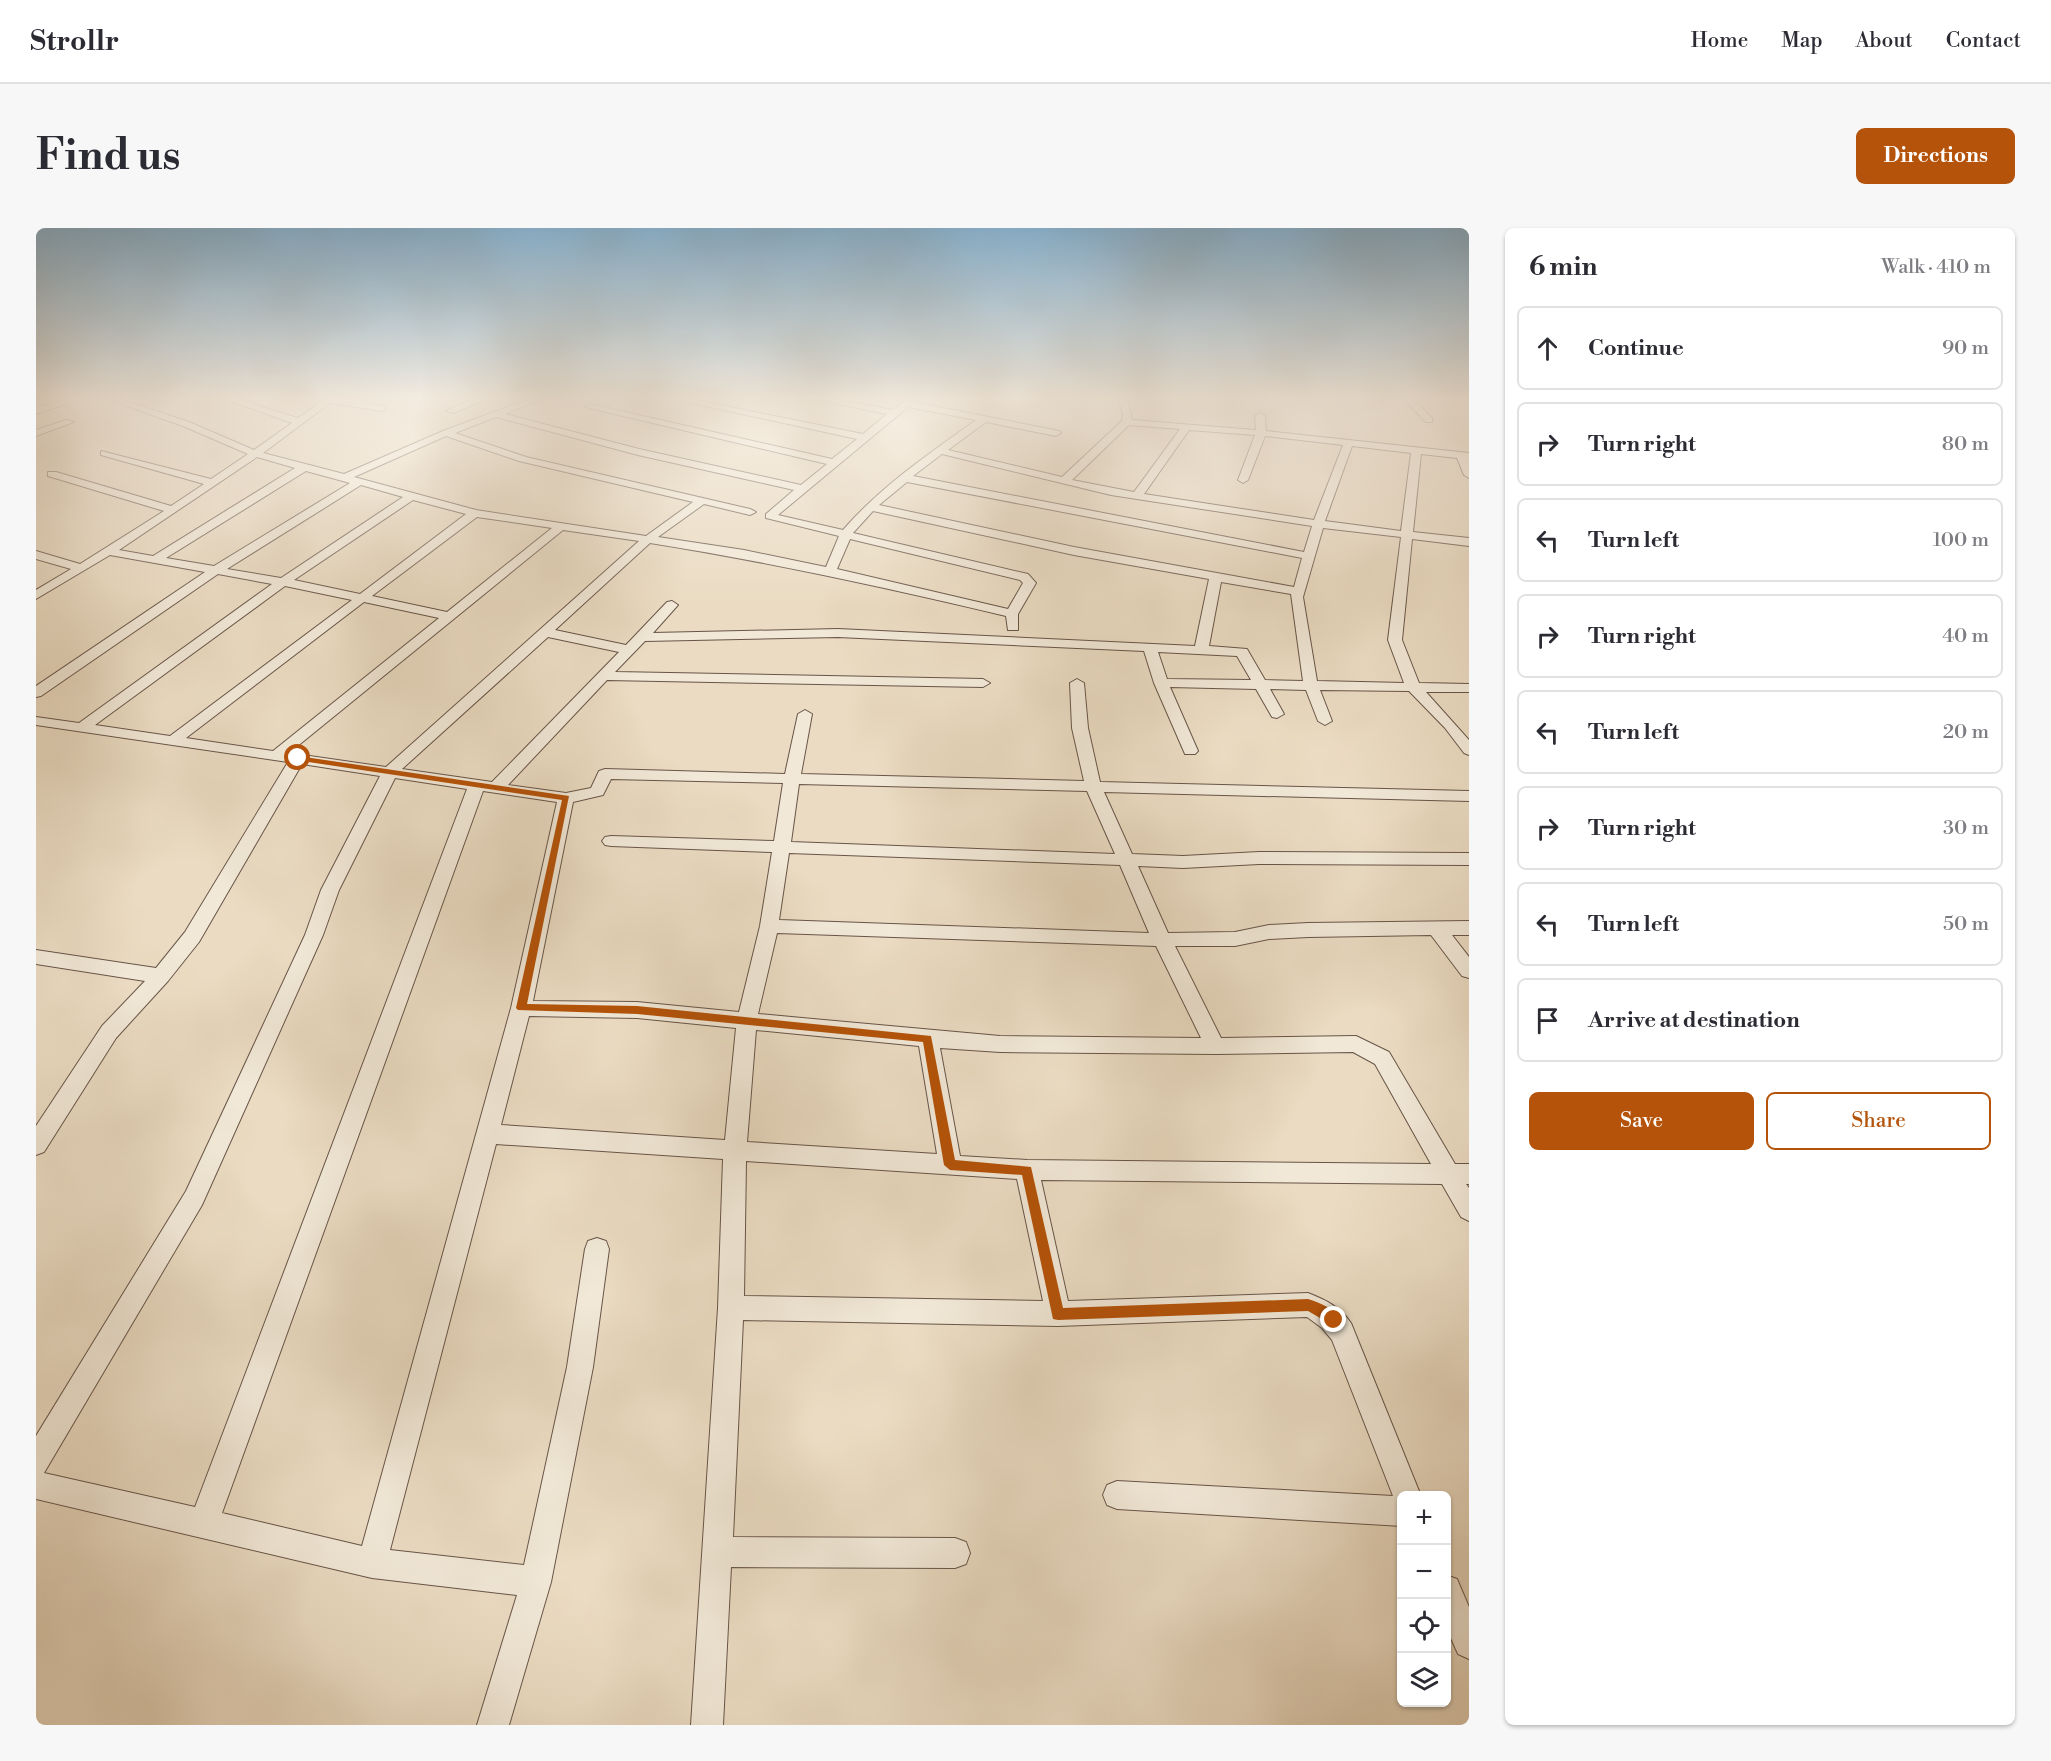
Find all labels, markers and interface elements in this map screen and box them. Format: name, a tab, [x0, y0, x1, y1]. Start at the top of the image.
text: Strollr	[30, 24, 119, 59]
text: Home	[1691, 28, 1748, 54]
text: Map	[1781, 28, 1823, 54]
text: About	[1856, 28, 1913, 54]
text: Contact	[1946, 28, 2021, 54]
button: Directions	[1856, 128, 2015, 184]
text: Find us	[36, 130, 180, 183]
text: 6 min	[1529, 251, 1597, 283]
text: Walk · 410 m	[1881, 255, 1991, 280]
icon: ahead	[1531, 332, 1564, 365]
text: Continue	[1588, 335, 1684, 362]
text: 90 m	[1942, 336, 1989, 361]
icon: right	[1531, 428, 1564, 461]
text: Turn right	[1588, 431, 1696, 458]
text: 80 m	[1942, 432, 1989, 457]
icon: left	[1531, 524, 1564, 557]
text: Turn left	[1588, 527, 1679, 554]
text: 100 m	[1933, 528, 1989, 553]
icon: right	[1531, 620, 1564, 653]
text: Turn right	[1588, 623, 1696, 650]
text: 40 m	[1942, 624, 1989, 649]
icon: left	[1531, 716, 1564, 749]
text: Turn left	[1588, 719, 1679, 746]
text: 20 m	[1943, 720, 1989, 745]
route start	[284, 744, 310, 770]
icon: right	[1531, 812, 1564, 845]
text: Turn right	[1588, 815, 1696, 842]
text: 30 m	[1943, 816, 1989, 841]
icon: left	[1531, 908, 1564, 941]
text: Turn left	[1588, 911, 1679, 938]
text: 50 m	[1943, 912, 1989, 937]
icon: arrive	[1531, 1004, 1564, 1037]
text: Arrive at destination	[1588, 1007, 1800, 1034]
button: Save	[1529, 1092, 1754, 1150]
button: Share	[1766, 1092, 1991, 1150]
route end	[1320, 1306, 1346, 1332]
map controls	[1397, 1491, 1451, 1707]
button: +	[1397, 1491, 1451, 1545]
button: −	[1397, 1545, 1451, 1599]
button: locate	[1397, 1599, 1451, 1653]
button: layers	[1397, 1653, 1451, 1707]

